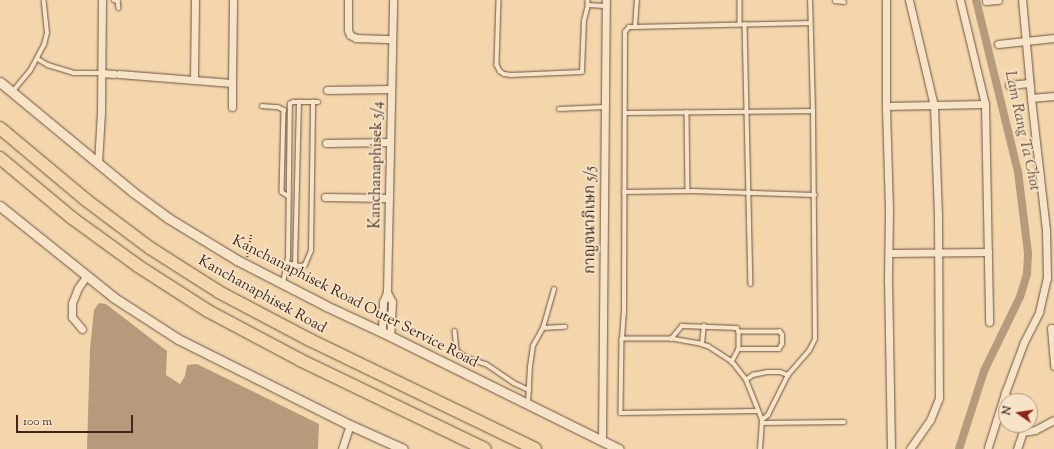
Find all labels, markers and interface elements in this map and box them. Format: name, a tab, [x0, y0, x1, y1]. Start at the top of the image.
water label: Lam Rang Ta Chot	[999, 69, 1043, 193]
street label: Kanchanaphisek 5/4	[367, 101, 387, 229]
street label: กาญจนาภิเษก 5/5	[582, 166, 600, 274]
street label: Kanchanaphisek Road Outer Service Road	[229, 232, 481, 372]
street label: Kanchanaphisek Road	[195, 252, 329, 338]
north arrow	[998, 393, 1038, 433]
text: N	[998, 404, 1016, 417]
scale bar	[18, 407, 135, 433]
text: 100 m	[23, 413, 52, 431]

